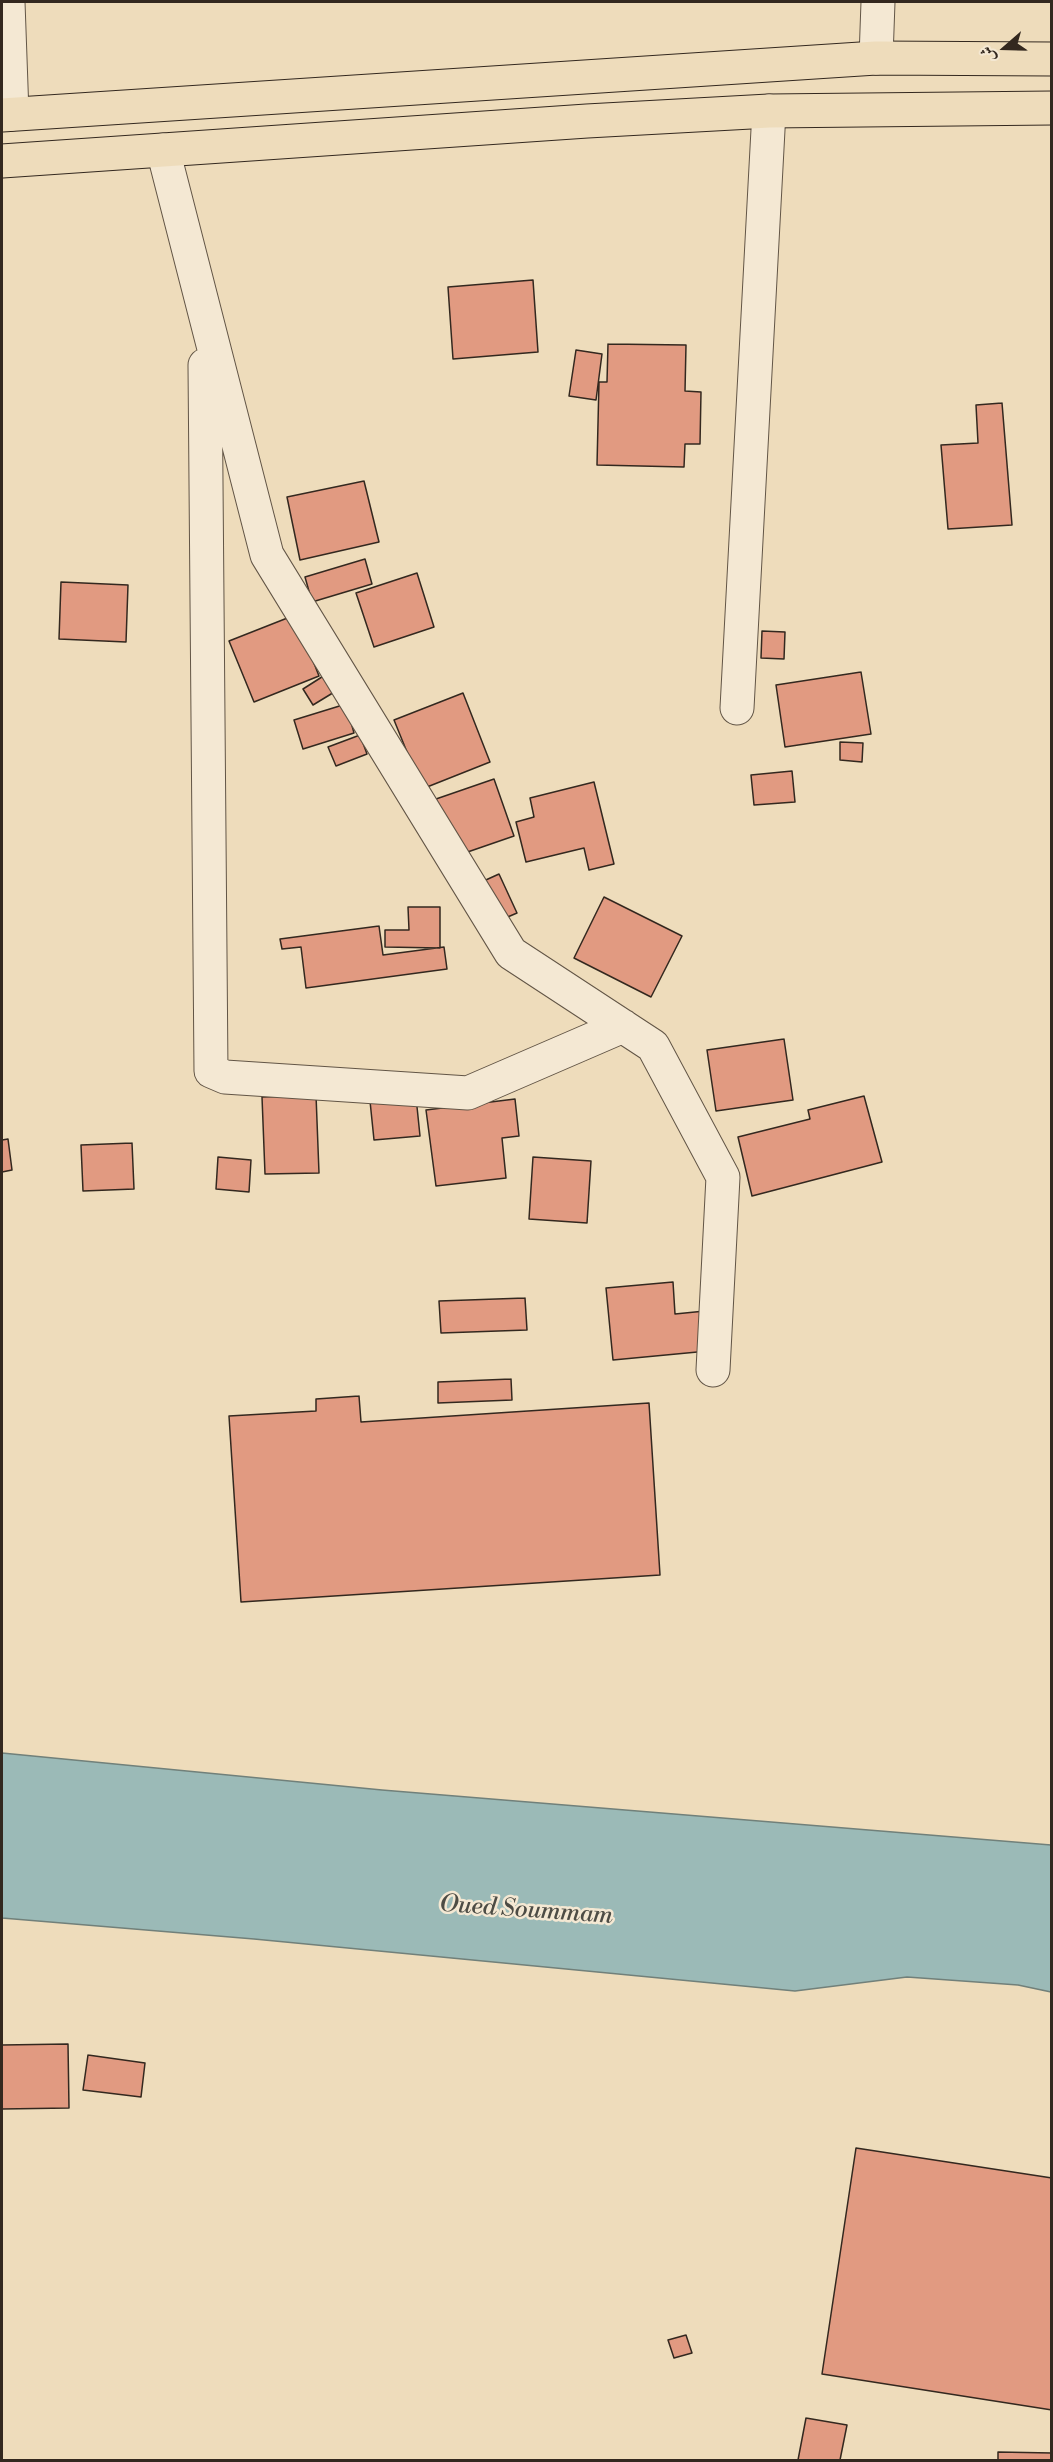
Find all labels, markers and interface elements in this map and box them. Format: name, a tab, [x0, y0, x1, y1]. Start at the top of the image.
north arrow	[975, 18, 1035, 78]
text: ش	[976, 43, 1000, 65]
water label: Oued Soummam	[438, 1891, 614, 1931]

